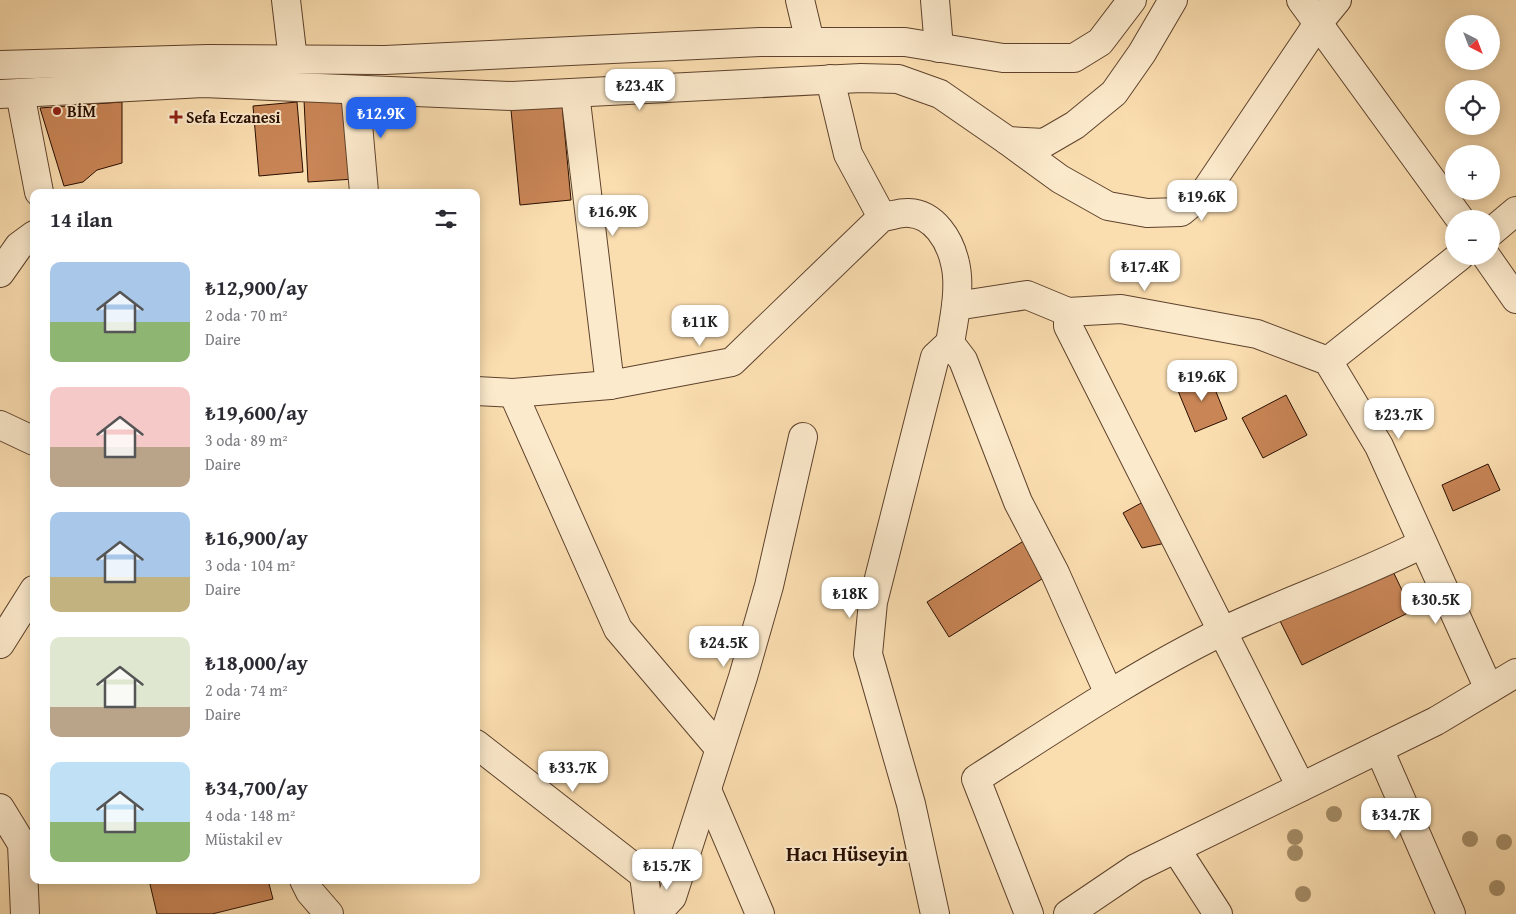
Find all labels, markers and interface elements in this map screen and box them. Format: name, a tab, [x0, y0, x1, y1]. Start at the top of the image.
north arrow	[1445, 15, 1500, 70]
map controls	[1445, 15, 1500, 265]
pin: ₺23.4K	[599, 68, 681, 111]
text: ₺23.4K	[616, 73, 664, 97]
button: locate	[1445, 80, 1500, 135]
pin: ₺12.9K	[340, 96, 422, 139]
place label: BİM	[67, 99, 96, 123]
text: ₺12.9K	[357, 101, 405, 125]
marker: BİM	[51, 105, 63, 117]
place label: Sefa Eczanesi	[186, 105, 281, 129]
marker: Sefa Eczanesi	[170, 111, 182, 123]
button: +	[1445, 145, 1500, 200]
pin: ₺19.6K	[1161, 180, 1243, 222]
text: ₺19.6K	[1178, 184, 1226, 208]
pin: ₺16.9K	[572, 194, 654, 237]
text: ₺16.9K	[589, 199, 637, 223]
text: 14 ilan	[50, 204, 113, 235]
icon: filters	[432, 205, 460, 233]
button: −	[1445, 210, 1500, 265]
pin: ₺17.4K	[1104, 250, 1186, 292]
text: ₺17.4K	[1121, 254, 1169, 278]
text: ₺12,900/ay	[205, 272, 308, 303]
icon: home	[90, 282, 150, 342]
text: 2 oda · 70 m²	[205, 303, 288, 327]
pin: ₺11K	[670, 304, 730, 347]
text: ₺11K	[683, 309, 717, 333]
text: Daire	[205, 327, 241, 351]
pin: ₺19.6K	[1161, 360, 1243, 402]
text: ₺19.6K	[1178, 364, 1226, 388]
text: ₺19,600/ay	[205, 397, 308, 428]
pin: ₺23.7K	[1358, 398, 1440, 440]
text: ₺23.7K	[1375, 402, 1423, 426]
icon: home	[90, 407, 150, 467]
text: 3 oda · 89 m²	[205, 428, 288, 452]
text: Daire	[205, 452, 241, 476]
text: ₺16,900/ay	[205, 522, 308, 553]
icon: home	[90, 532, 150, 592]
text: 3 oda · 104 m²	[205, 553, 295, 577]
pin: ₺18K	[820, 576, 880, 619]
text: Daire	[205, 577, 241, 601]
text: ₺18K	[833, 581, 867, 605]
pin: ₺30.5K	[1395, 582, 1477, 625]
text: ₺30.5K	[1412, 587, 1460, 611]
pin: ₺24.5K	[683, 626, 765, 668]
text: ₺24.5K	[700, 630, 748, 654]
text: ₺18,000/ay	[205, 647, 308, 678]
icon: home	[90, 657, 150, 717]
text: 2 oda · 74 m²	[205, 678, 288, 702]
text: Daire	[205, 702, 241, 726]
pin: ₺33.7K	[532, 750, 614, 793]
text: ₺33.7K	[549, 755, 597, 779]
text: ₺34,700/ay	[205, 772, 308, 803]
icon: home	[90, 782, 150, 842]
pin: ₺34.7K	[1355, 798, 1437, 840]
text: ₺34.7K	[1372, 802, 1420, 826]
text: 4 oda · 148 m²	[205, 803, 295, 827]
text: Müstakil ev	[205, 827, 282, 851]
district label: Hacı Hüseyin	[786, 838, 908, 869]
pin: ₺15.7K	[626, 848, 708, 891]
text: ₺15.7K	[643, 853, 691, 877]

